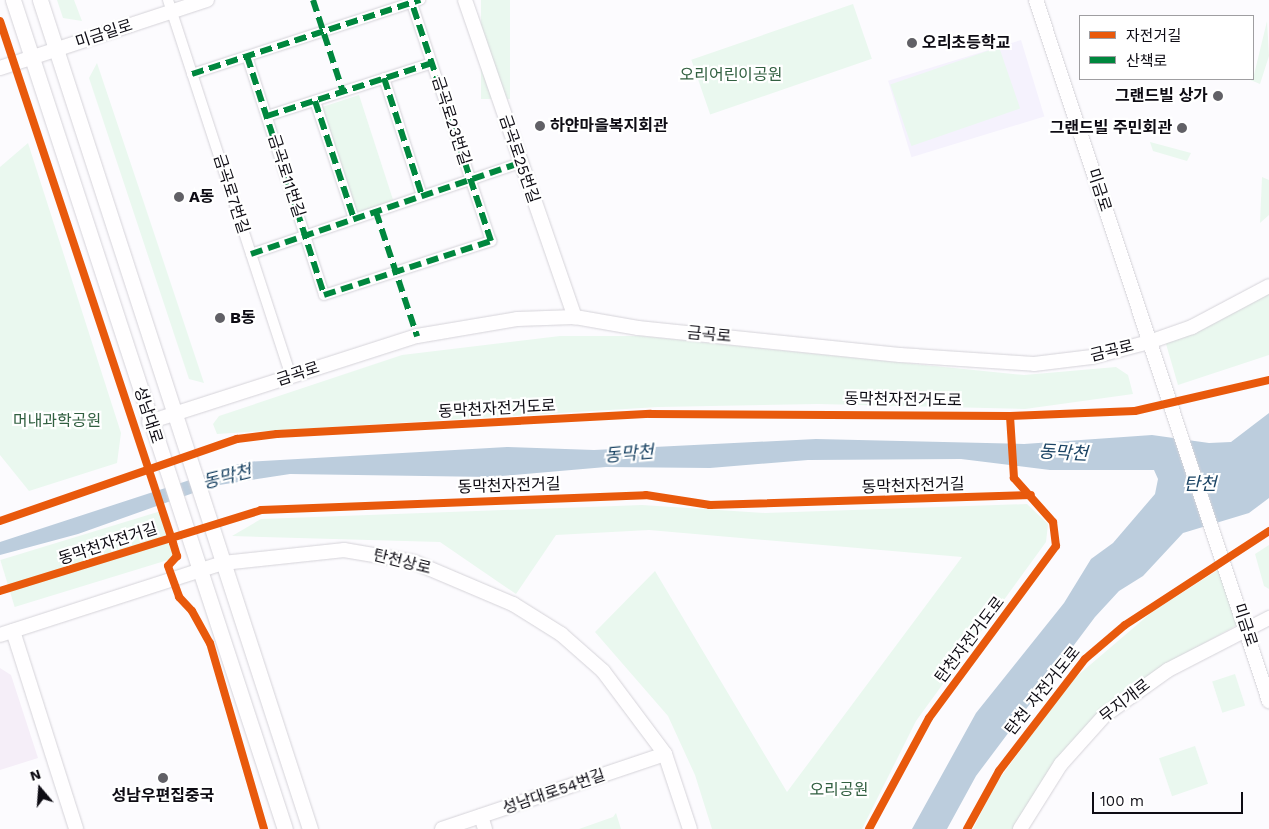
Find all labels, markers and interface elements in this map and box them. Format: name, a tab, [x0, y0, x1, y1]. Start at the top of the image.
legend	[1079, 15, 1254, 80]
street label: 미금일로	[73, 16, 135, 52]
text: 자전거길	[1126, 27, 1181, 45]
place label: 오리초등학교	[922, 33, 1010, 53]
marker: 오리초등학교	[906, 37, 918, 49]
text: 산책로	[1126, 52, 1167, 70]
park label: 오리어린이공원	[679, 65, 783, 85]
street label: 금곡로23번길	[428, 74, 474, 168]
place label: 그랜드빌 상가	[1115, 86, 1208, 106]
marker: 그랜드빌 상가	[1212, 90, 1224, 102]
street label: 금곡로25번길	[495, 112, 543, 206]
place label: 하얀마을복지회관	[550, 116, 668, 136]
place label: 그랜드빌 주민회관	[1050, 118, 1172, 138]
marker: 하얀마을복지회관	[534, 120, 546, 132]
marker: 그랜드빌 주민회관	[1176, 122, 1188, 134]
street label: 금곡로11번길	[264, 132, 308, 220]
street label: 금곡로7번길	[209, 152, 253, 236]
street label: 미금로	[1083, 166, 1115, 214]
place label: A동	[189, 187, 215, 207]
marker: A동	[173, 191, 185, 203]
place label: B동	[230, 308, 256, 328]
marker: B동	[214, 312, 226, 324]
street label: 금곡로	[686, 324, 732, 346]
street label: 금곡로	[1088, 336, 1136, 366]
street label: 금곡로	[274, 358, 322, 390]
street label: 성남대로	[130, 384, 166, 446]
street label: 동막천자전거도로	[844, 389, 962, 411]
street label: 동막천자전거도로	[438, 396, 556, 422]
park label: 머내과학공원	[13, 411, 101, 431]
water label: 동막천	[603, 441, 655, 467]
water label: 동막천	[1038, 441, 1088, 465]
water label: 동막천	[200, 461, 254, 493]
water label: 탄천	[1183, 473, 1217, 495]
street label: 동막천자전거길	[457, 475, 561, 497]
street label: 동막천자전거길	[861, 475, 965, 497]
street label: 동막천자전거길	[56, 519, 160, 569]
street label: 탄천상로	[371, 546, 433, 578]
street label: 탄천자전거도로	[931, 593, 1009, 687]
street label: 미금로	[1229, 601, 1261, 649]
street label: 탄천 자전거도로	[1001, 643, 1085, 739]
street label: 무지개로	[1096, 675, 1154, 727]
north arrow	[15, 764, 65, 814]
street label: 성남대로54번길	[500, 765, 608, 819]
text: N	[28, 766, 43, 784]
marker: 성남우편집중국	[157, 772, 169, 784]
park label: 오리공원	[810, 780, 868, 800]
scale bar	[1094, 782, 1245, 814]
place label: 성남우편집중국	[111, 786, 215, 806]
text: 100 m	[1100, 792, 1144, 810]

